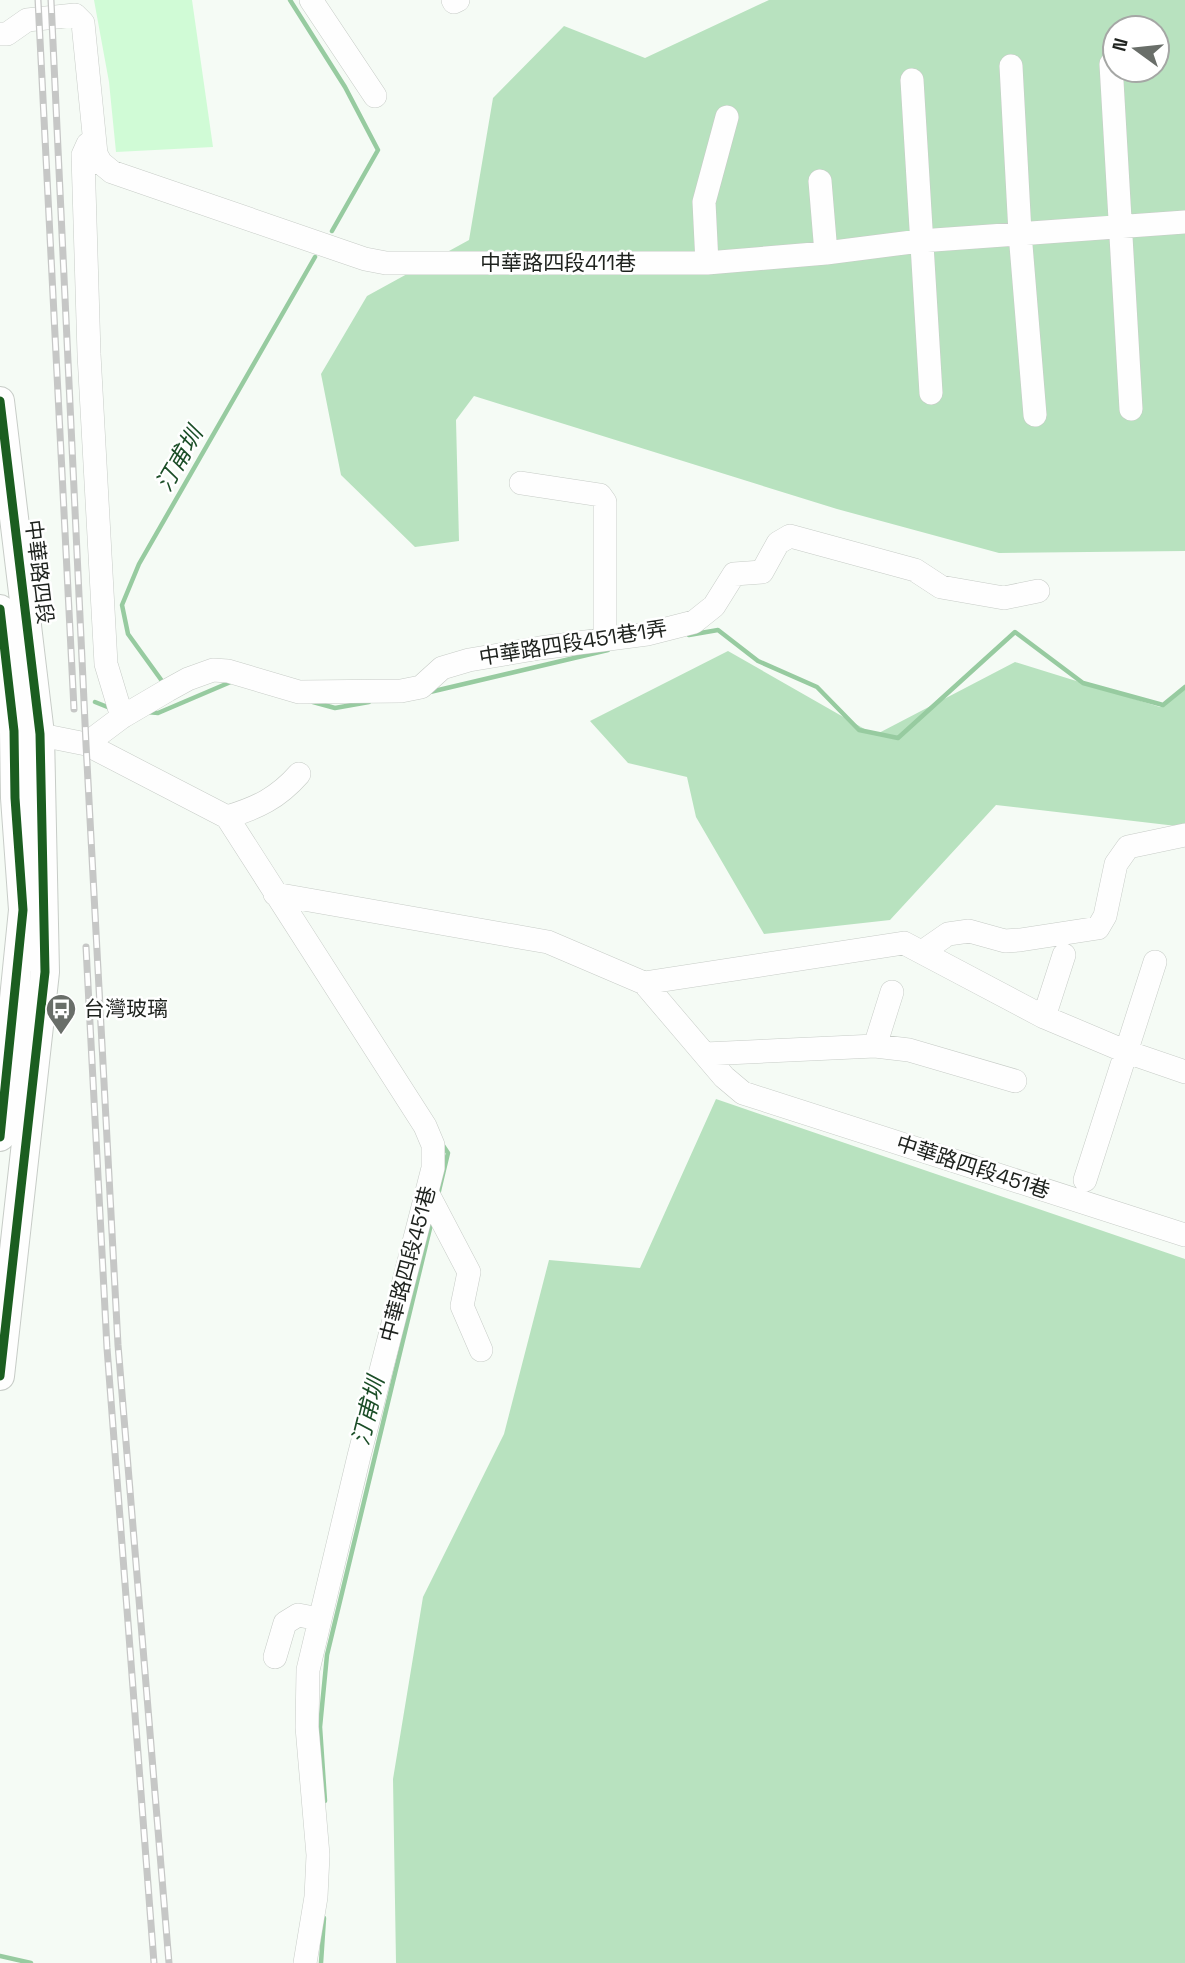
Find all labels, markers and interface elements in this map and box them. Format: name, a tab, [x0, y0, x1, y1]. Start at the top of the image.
north arrow	[1101, 14, 1171, 84]
text: N	[1106, 35, 1134, 54]
street label: 中華路四段411巷	[480, 249, 636, 276]
water label: 汀甫圳	[149, 419, 211, 496]
street label: 中華路四段	[20, 518, 59, 626]
street label: 中華路四段451巷1弄	[477, 614, 669, 671]
bus stop icon: 台灣玻璃	[44, 992, 78, 1036]
place label: 台灣玻璃	[84, 995, 168, 1022]
street label: 中華路四段451巷	[893, 1129, 1053, 1204]
street label: 中華路四段451巷	[374, 1183, 441, 1345]
water label: 汀甫圳	[345, 1371, 392, 1448]

